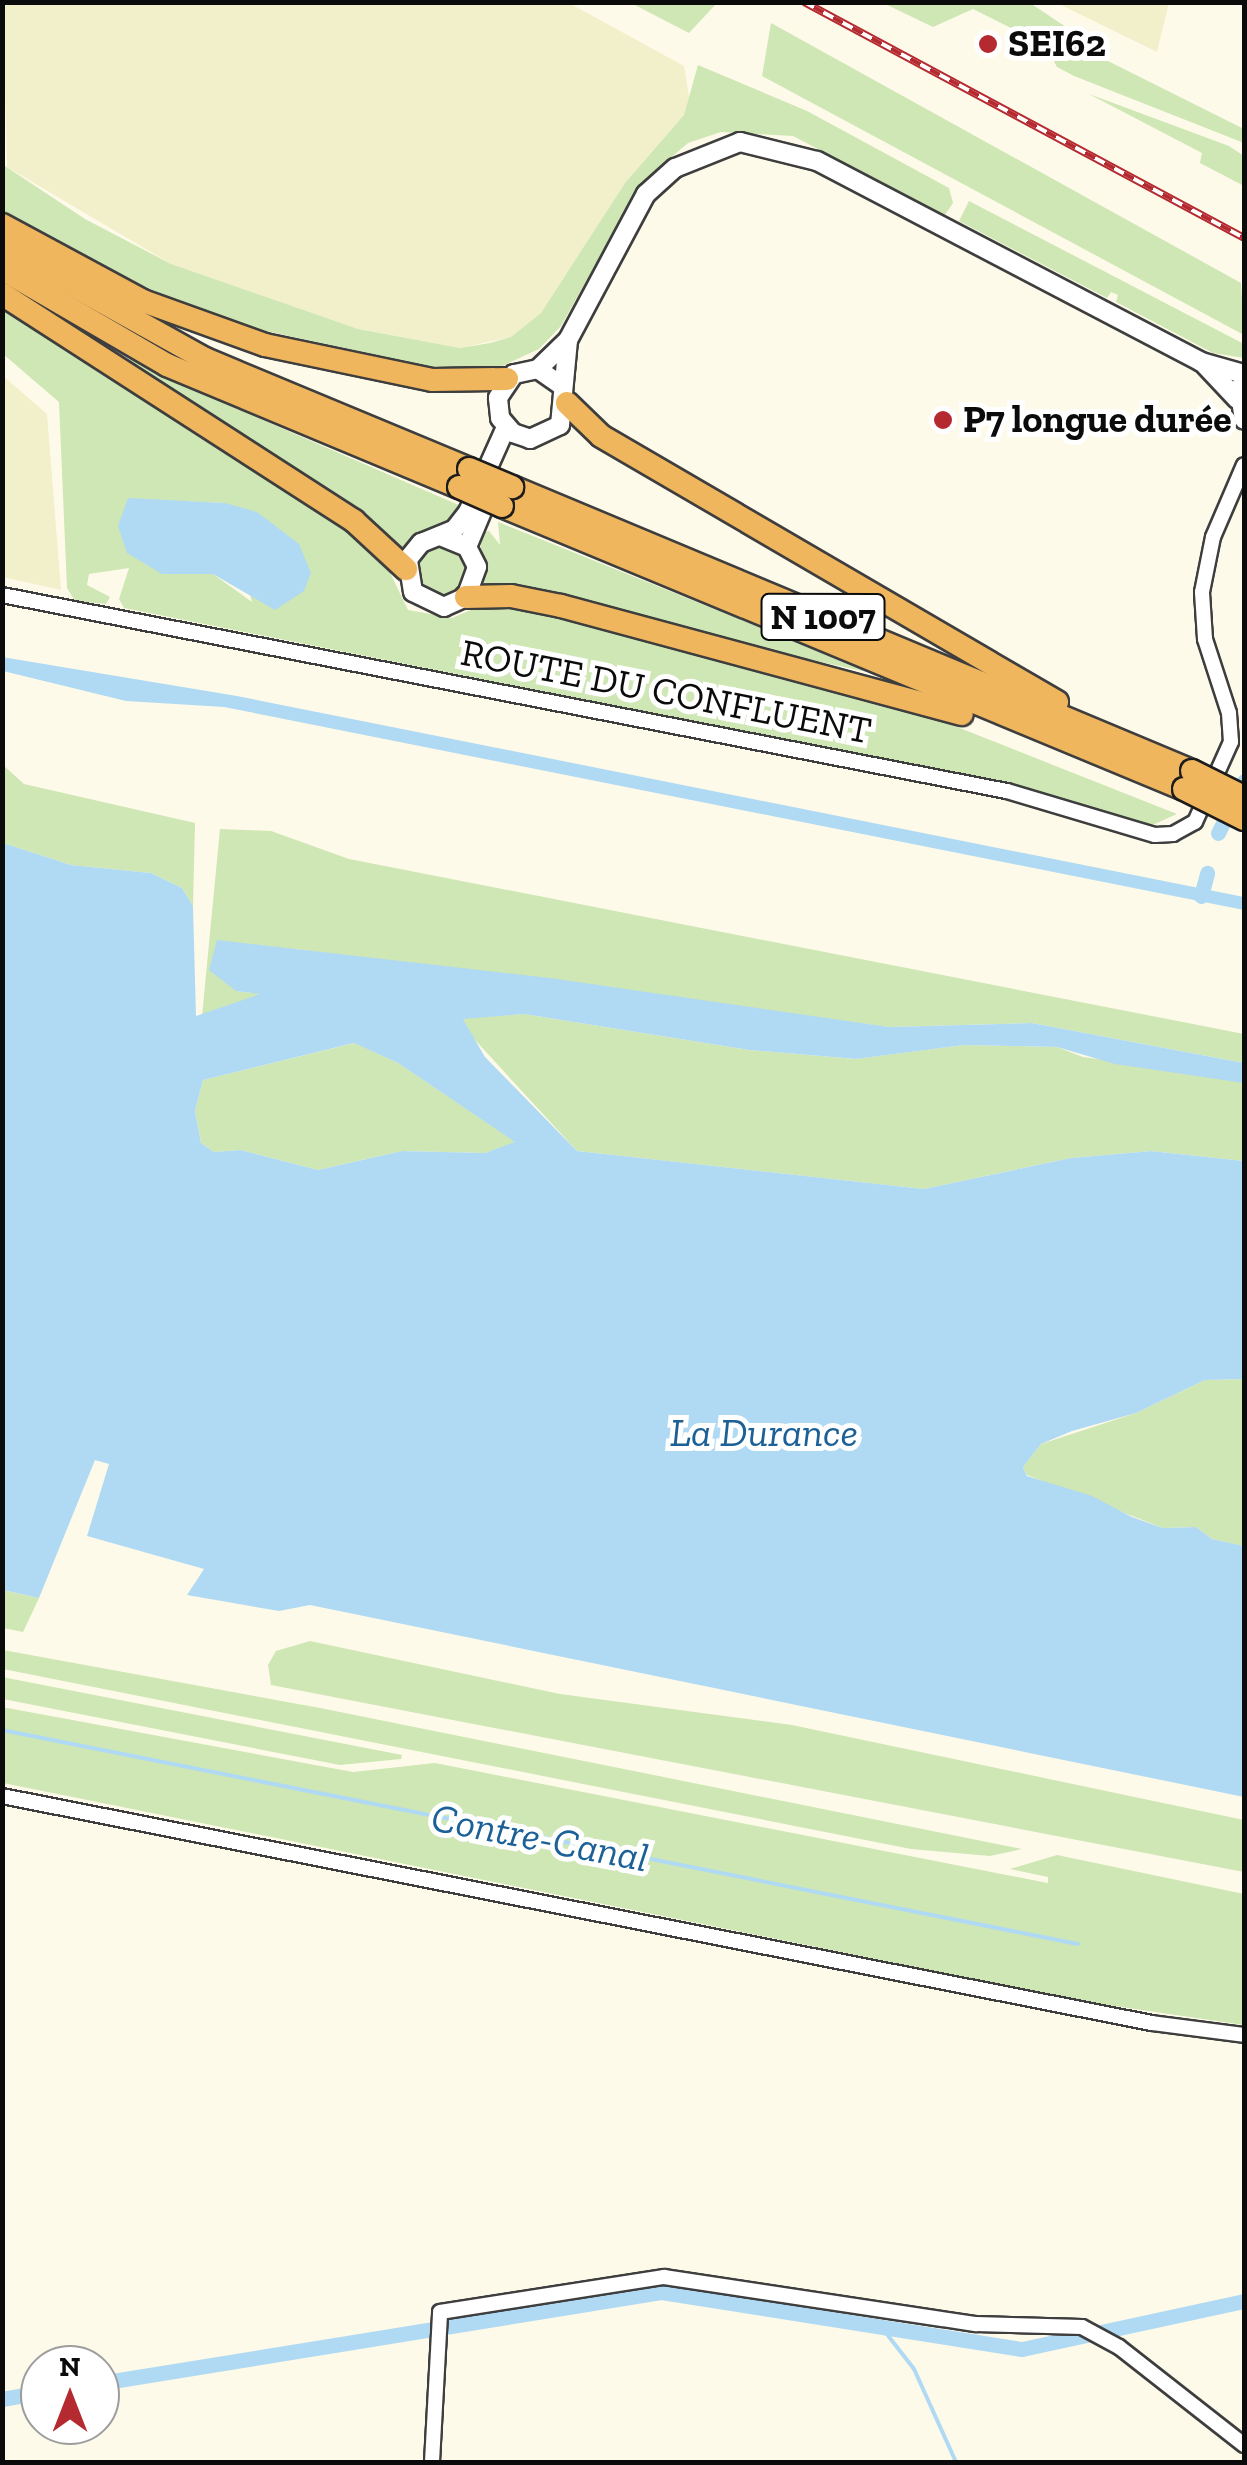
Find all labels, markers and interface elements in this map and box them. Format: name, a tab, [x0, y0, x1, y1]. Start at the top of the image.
place label: SEI62	[1008, 21, 1106, 67]
marker: SEI62	[977, 33, 999, 55]
place label: P7 longue durée	[963, 397, 1232, 443]
marker: P7 longue durée	[932, 409, 954, 431]
road number: N 1007	[760, 587, 886, 647]
street label: ROUTE DU CONFLUENT	[457, 630, 875, 754]
water label: La Durance	[670, 1408, 858, 1456]
water label: Contre-Canal	[428, 1792, 652, 1882]
north arrow	[20, 2345, 120, 2445]
text: N	[59, 2350, 81, 2383]

